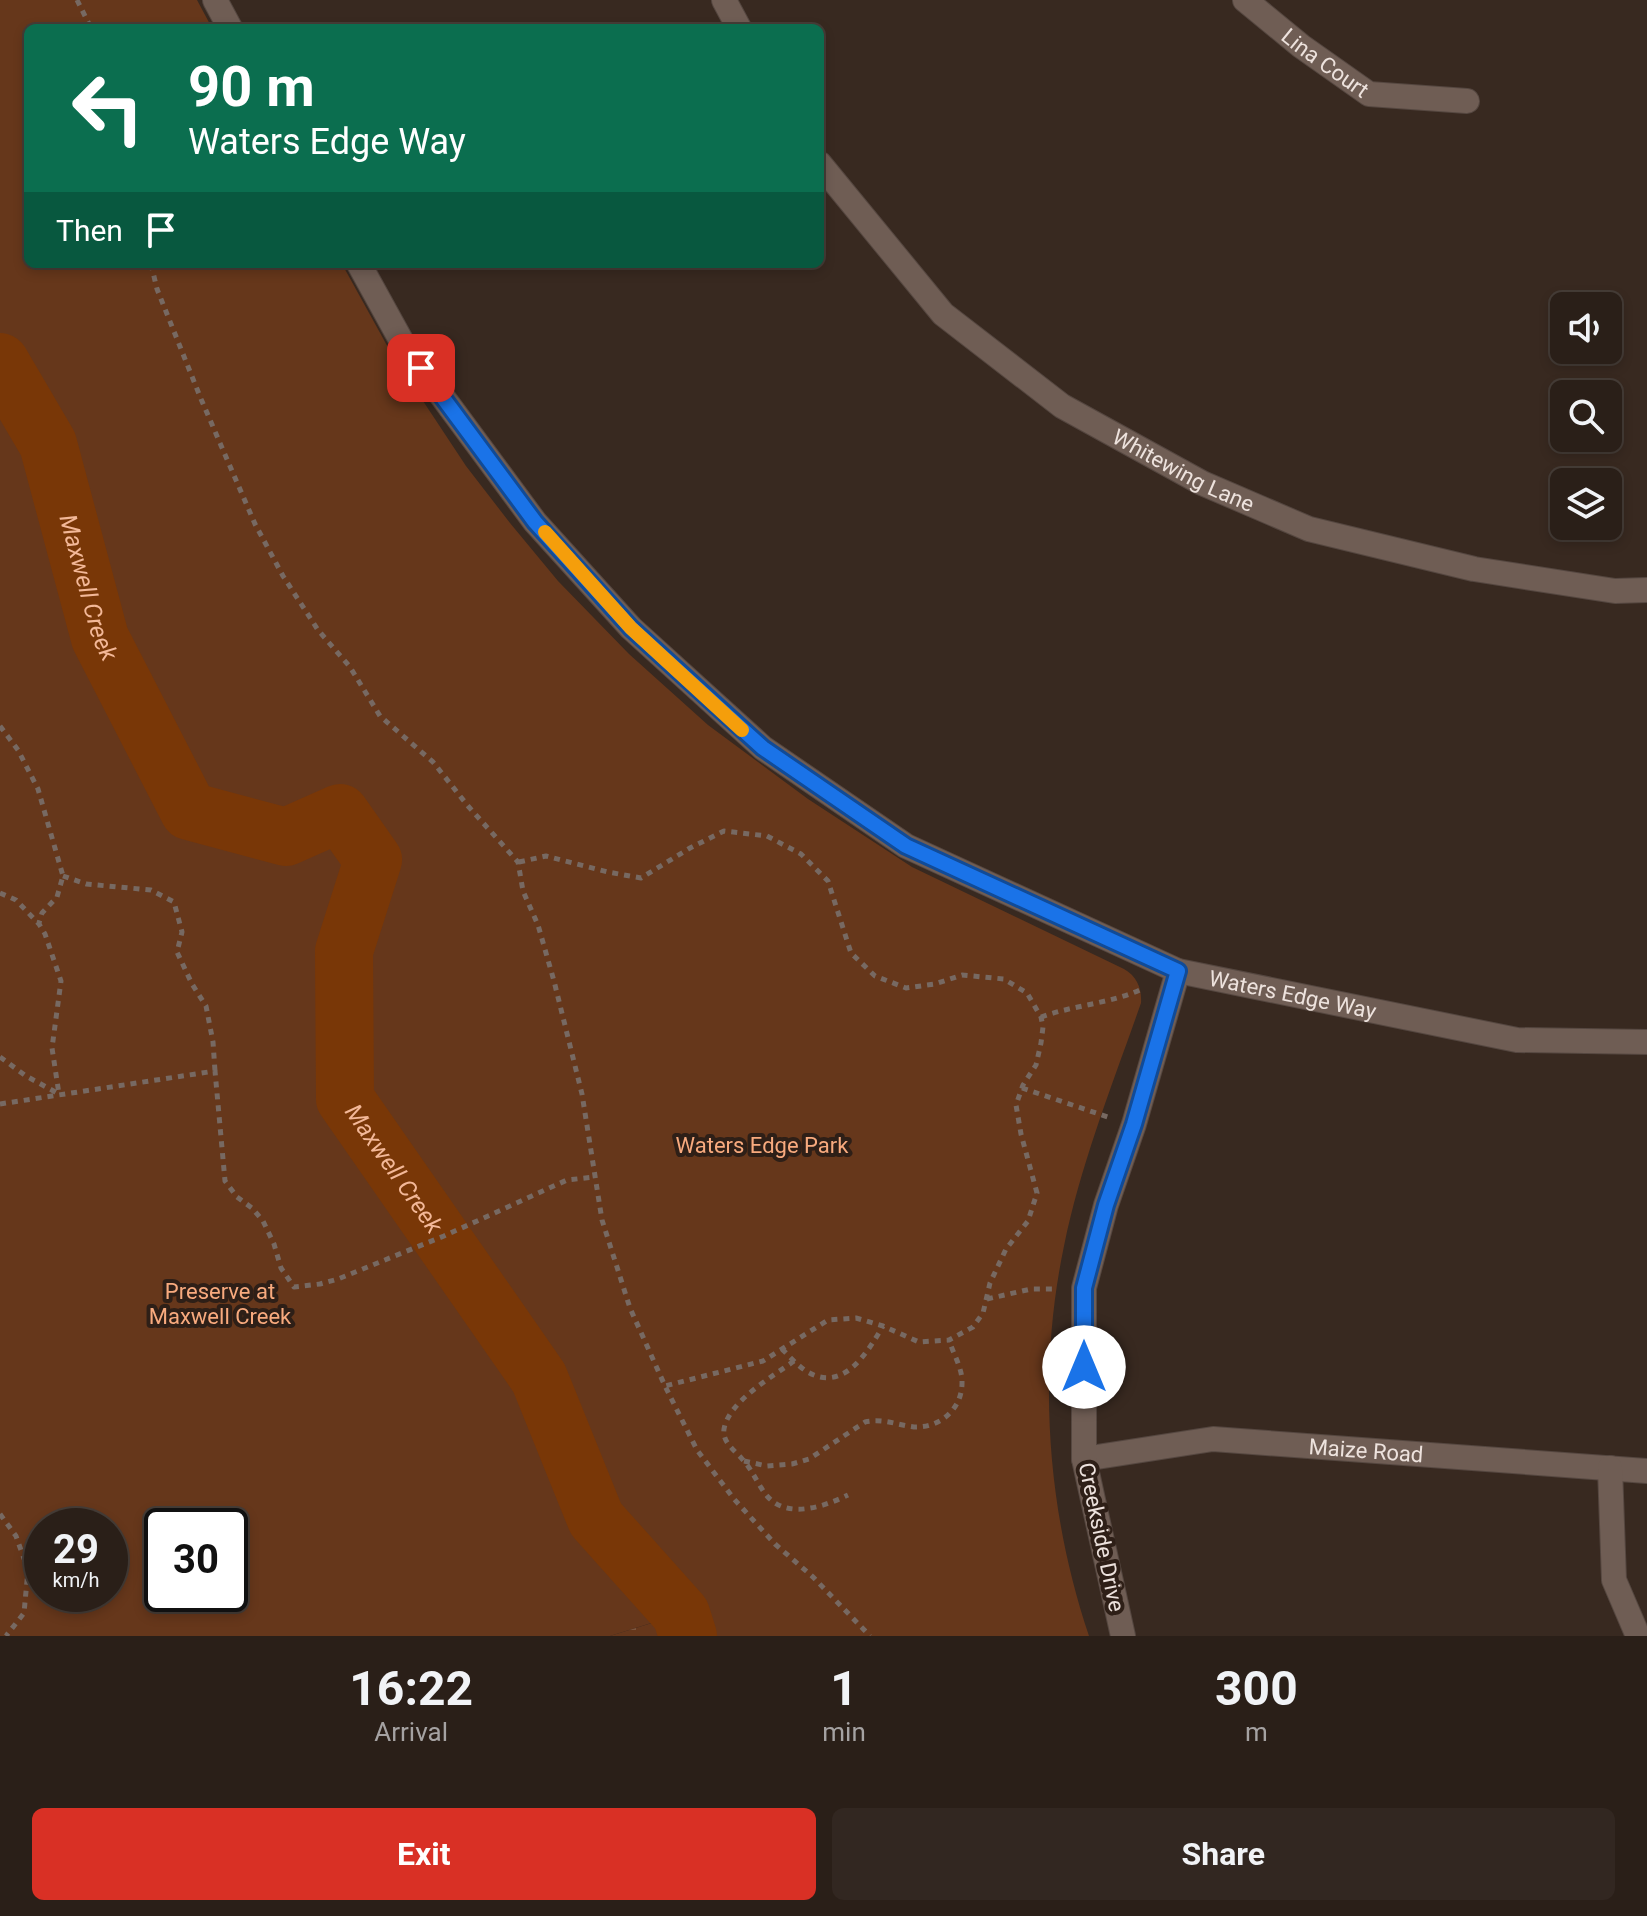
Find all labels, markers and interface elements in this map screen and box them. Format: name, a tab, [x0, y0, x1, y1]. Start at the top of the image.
street label: Lina Court	[1277, 23, 1373, 103]
text: 90 m	[188, 54, 315, 120]
icon: left	[56, 56, 160, 160]
text: Waters Edge Way	[188, 121, 466, 163]
icon: arrive	[139, 208, 183, 252]
text: Then	[56, 213, 123, 248]
map controls	[1550, 292, 1622, 540]
button: sound	[1550, 292, 1622, 364]
pin	[387, 334, 455, 402]
icon: arrive	[399, 346, 443, 390]
button: search	[1550, 380, 1622, 452]
street label: Whitewing Lane	[1108, 424, 1258, 517]
button: layers	[1550, 468, 1622, 540]
water label: Maxwell Creek	[54, 511, 124, 666]
street label: Waters Edge Way	[1207, 966, 1379, 1024]
water label: Maxwell Creek	[339, 1099, 449, 1240]
park label: Waters Edge Park	[676, 1133, 849, 1158]
park label: Preserve at Maxwell Creek	[149, 1279, 292, 1329]
position arrow	[1042, 1325, 1126, 1409]
street label: Maize Road	[1308, 1434, 1424, 1467]
street label: Creekside Drive	[1074, 1460, 1130, 1614]
speed limit sign: 30	[144, 1508, 248, 1612]
text: 29	[53, 1526, 99, 1573]
text: km/h	[53, 1568, 99, 1592]
text: 16:22	[349, 1660, 473, 1717]
text: 1	[830, 1660, 858, 1717]
text: 300	[1215, 1660, 1298, 1717]
text: Arrival	[374, 1717, 448, 1747]
text: min	[822, 1717, 866, 1747]
text: m	[1245, 1717, 1268, 1747]
button: Exit	[32, 1808, 816, 1900]
button: Share	[832, 1808, 1615, 1900]

